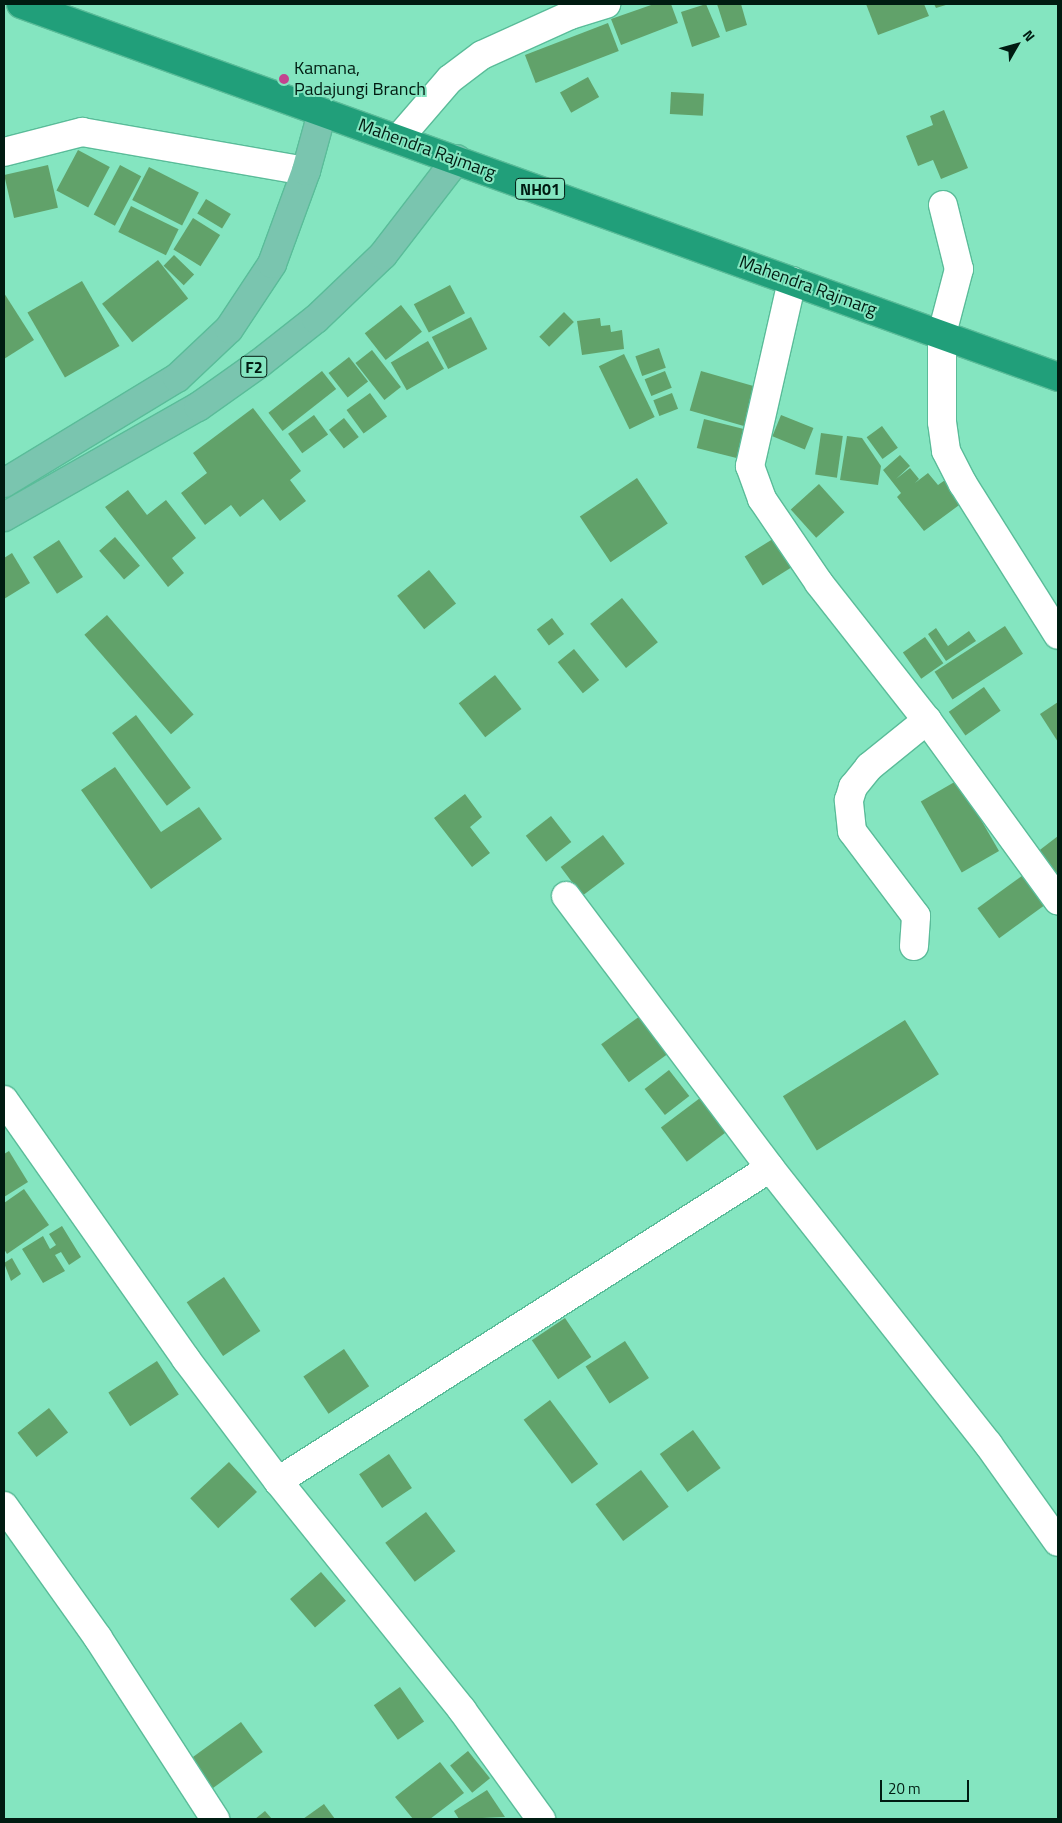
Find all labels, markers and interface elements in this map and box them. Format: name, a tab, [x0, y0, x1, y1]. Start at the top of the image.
north arrow	[992, 20, 1042, 70]
text: N	[1018, 25, 1040, 46]
place label: Kamana, Padajungi Branch	[294, 58, 426, 100]
marker: Kamana, Padajungi Branch	[278, 73, 290, 85]
street label: Mahendra Rajmarg	[355, 114, 499, 184]
road number: NH01	[515, 175, 565, 202]
street label: Mahendra Rajmarg	[736, 251, 880, 321]
road number: F2	[240, 354, 268, 381]
scale bar	[882, 1770, 971, 1802]
text: 20 m	[888, 1777, 921, 1800]

